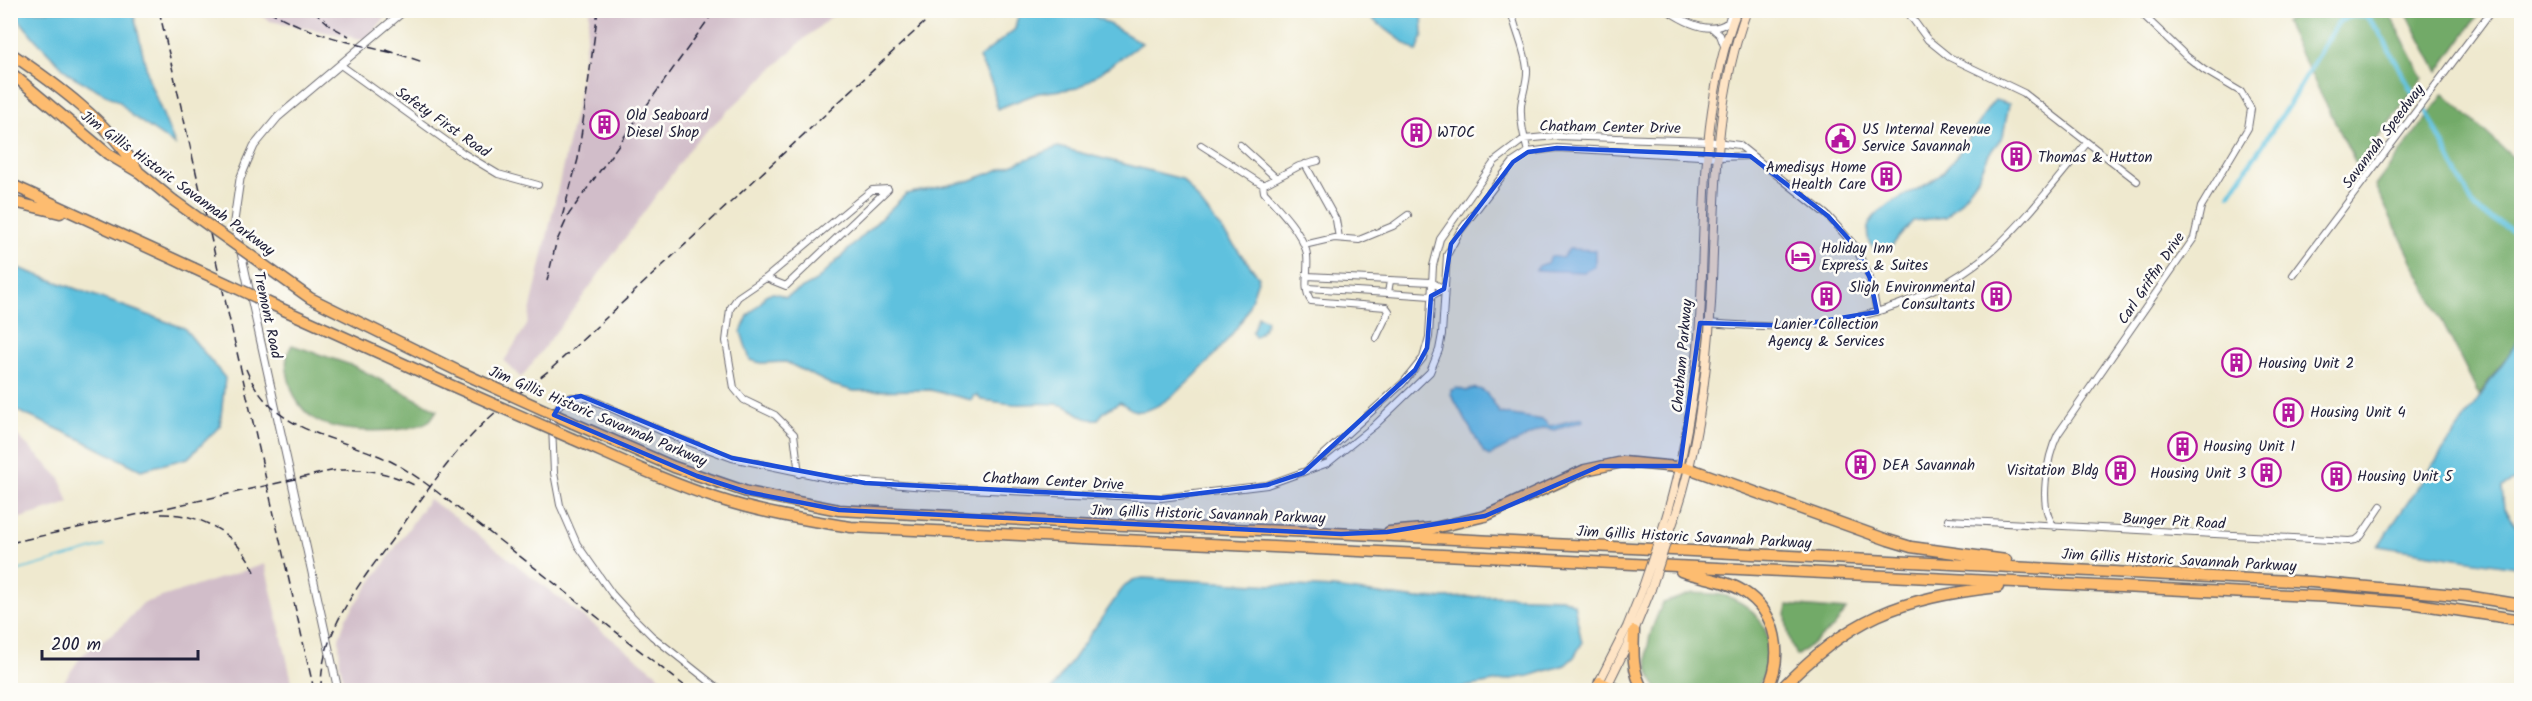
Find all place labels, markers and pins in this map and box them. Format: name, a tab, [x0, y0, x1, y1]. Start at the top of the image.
place label: Old Seaboard Diesel Shop	[626, 104, 709, 145]
building icon: Old Seaboard Diesel Shop	[589, 108, 621, 140]
building icon: WTOC	[1400, 116, 1432, 148]
place label: US Internal Revenue Service Savannah	[1862, 118, 1991, 159]
place label: WTOC	[1437, 121, 1475, 145]
public building icon: US Internal Revenue Service Savannah	[1825, 122, 1857, 154]
building icon: Thomas & Hutton	[2001, 141, 2033, 173]
place label: Thomas & Hutton	[2038, 146, 2152, 170]
place label: Amedisys Home Health Care	[1766, 156, 1866, 197]
building icon: Amedisys Home Health Care	[1871, 160, 1903, 192]
place label: Holiday Inn Express & Suites	[1821, 237, 1929, 278]
hotel icon: Holiday Inn Express & Suites	[1784, 241, 1816, 273]
place label: Sligh Environmental Consultants	[1849, 276, 1976, 317]
building icon: Sligh Environmental Consultants	[1980, 280, 2012, 312]
building icon: Lanier Collection Agency & Services	[1810, 281, 1842, 313]
place label: Lanier Collection Agency & Services	[1768, 313, 1885, 354]
building icon: Housing Unit 2	[2221, 347, 2253, 379]
place label: Housing Unit 2	[2258, 352, 2354, 376]
building icon: Housing Unit 4	[2273, 396, 2305, 428]
place label: Housing Unit 4	[2310, 401, 2406, 425]
building icon: Housing Unit 1	[2166, 430, 2198, 462]
place label: Housing Unit 1	[2203, 435, 2296, 459]
building icon: DEA Savannah	[1845, 449, 1877, 481]
place label: DEA Savannah	[1882, 454, 1975, 478]
building icon: Visitation Bldg	[2104, 454, 2136, 486]
building icon: Housing Unit 3	[2251, 457, 2283, 489]
place label: Visitation Bldg	[2007, 459, 2099, 483]
building icon: Housing Unit 5	[2320, 460, 2352, 492]
place label: Housing Unit 3	[2150, 462, 2246, 486]
place label: Housing Unit 5	[2357, 465, 2454, 489]

